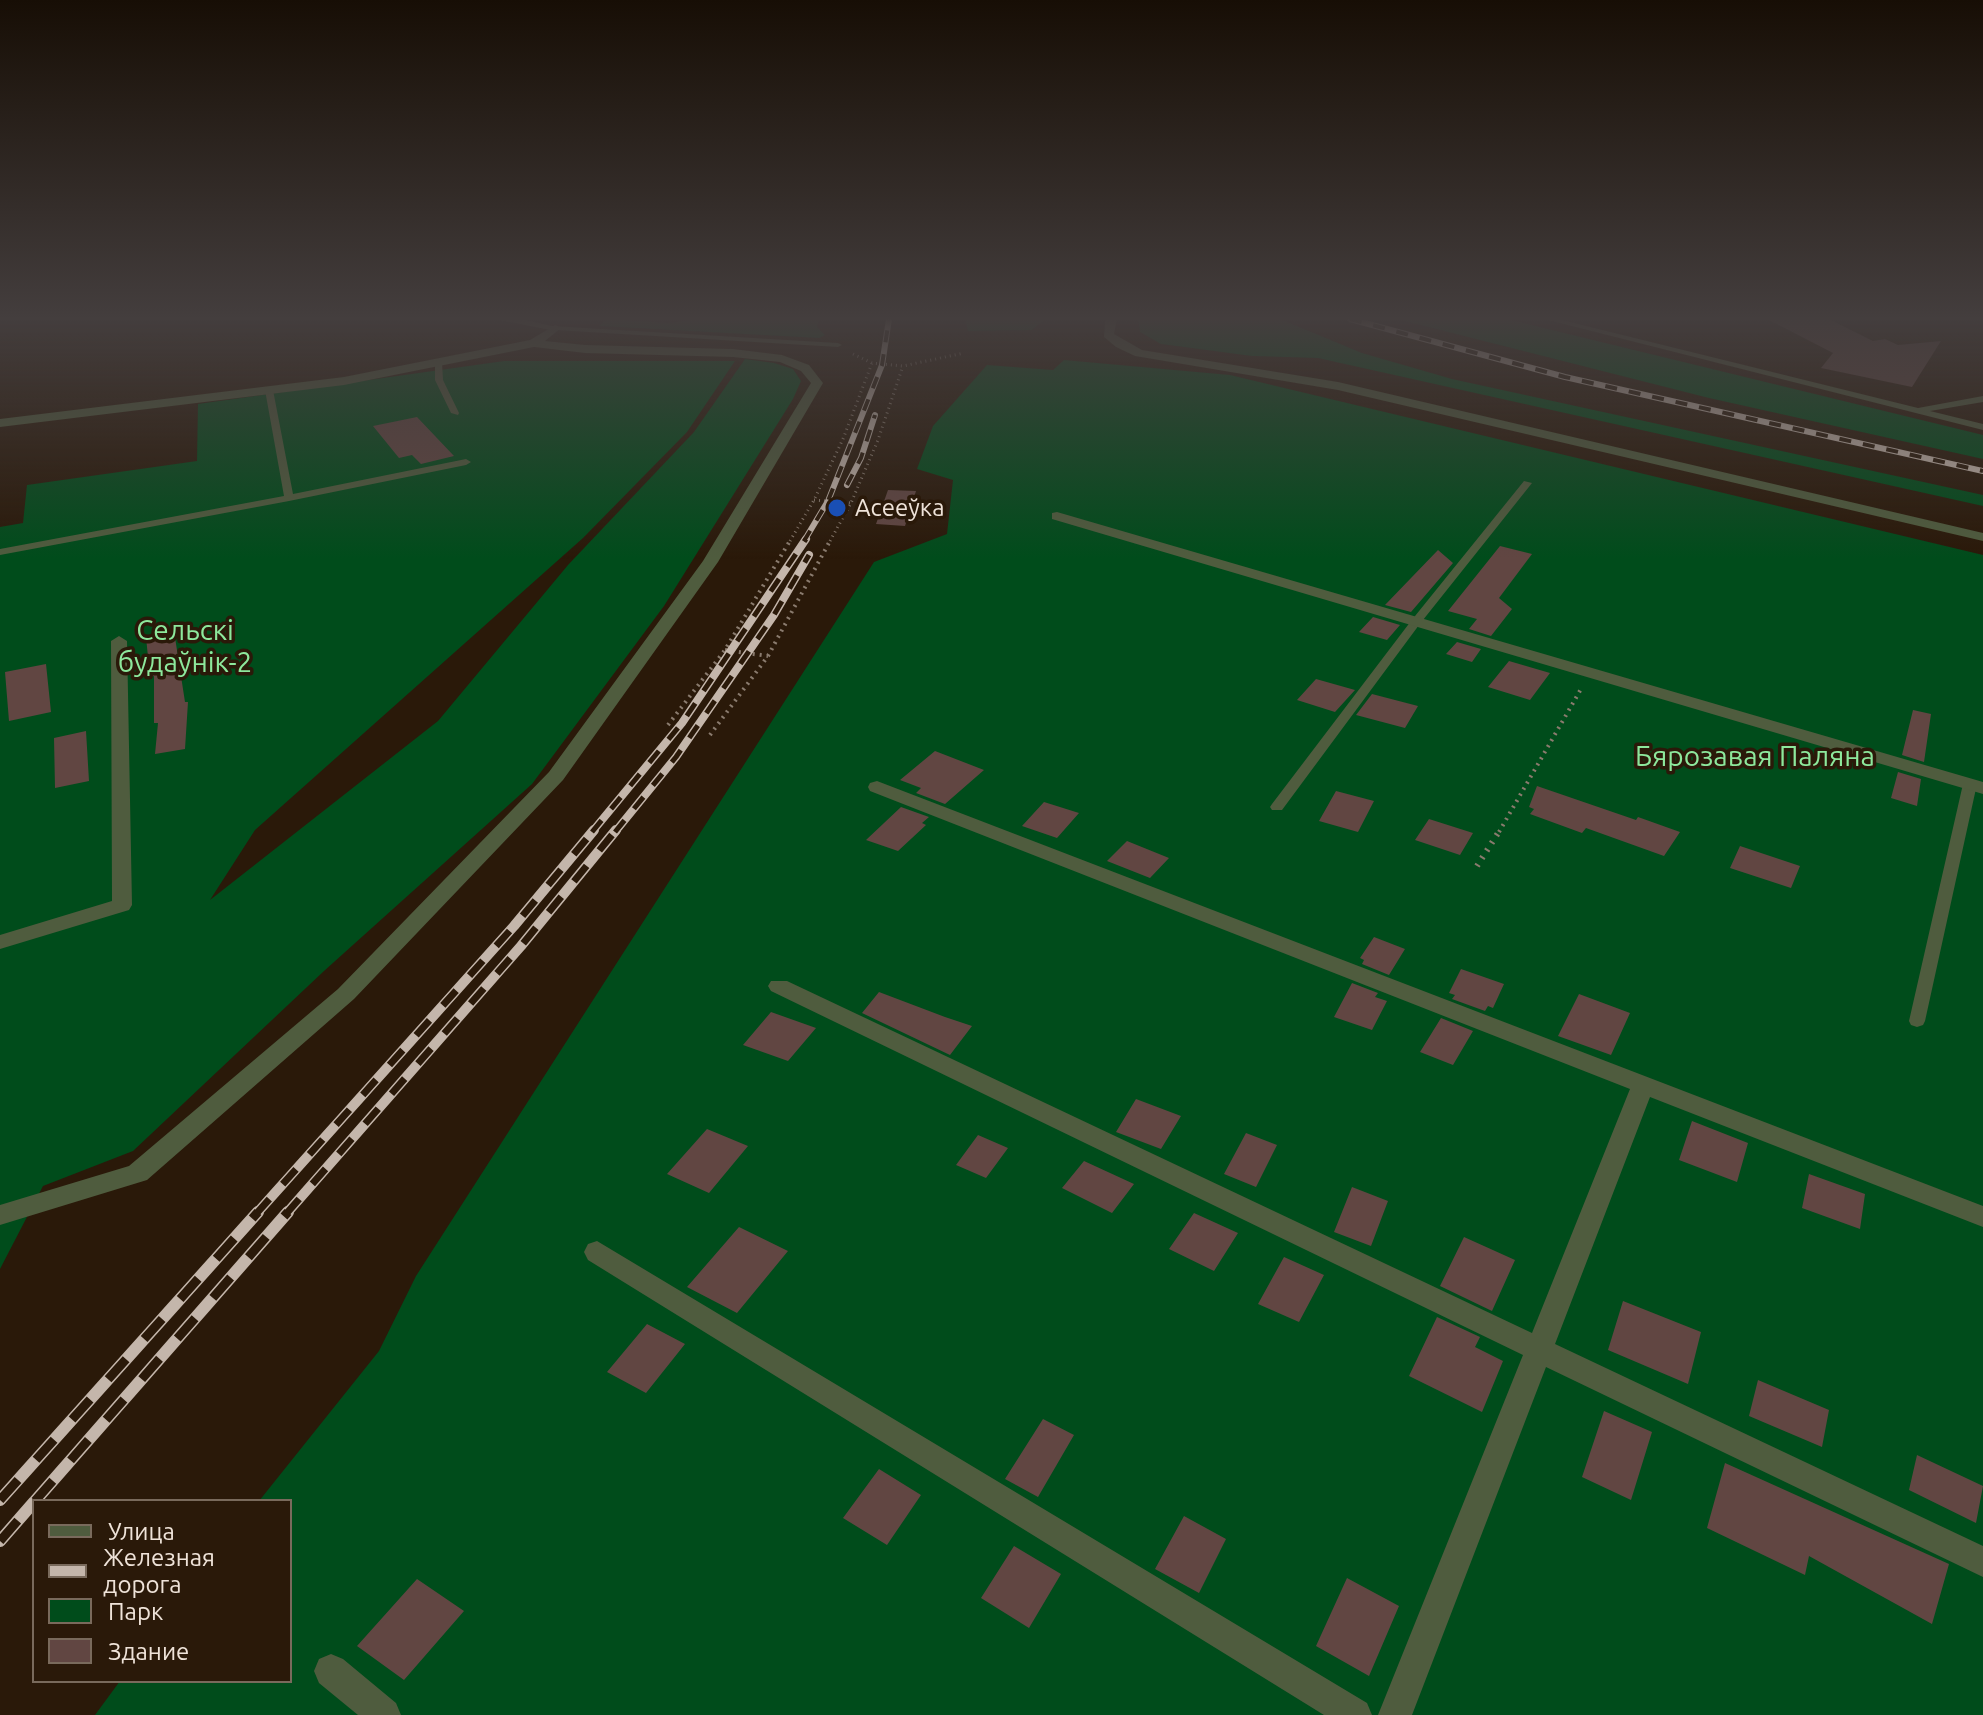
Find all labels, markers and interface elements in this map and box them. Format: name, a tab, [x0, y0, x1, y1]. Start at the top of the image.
place label: Асееўка	[855, 494, 944, 522]
marker: Асееўка	[826, 497, 848, 519]
park label: Сельскі будаўнік-2	[118, 614, 252, 680]
park label: Бярозавая Паляна	[1635, 740, 1875, 774]
legend	[32, 1499, 292, 1683]
text: Улица	[108, 1518, 175, 1545]
text: Железная дорога	[103, 1544, 215, 1598]
text: Парк	[108, 1598, 163, 1625]
text: Здание	[108, 1638, 189, 1665]

